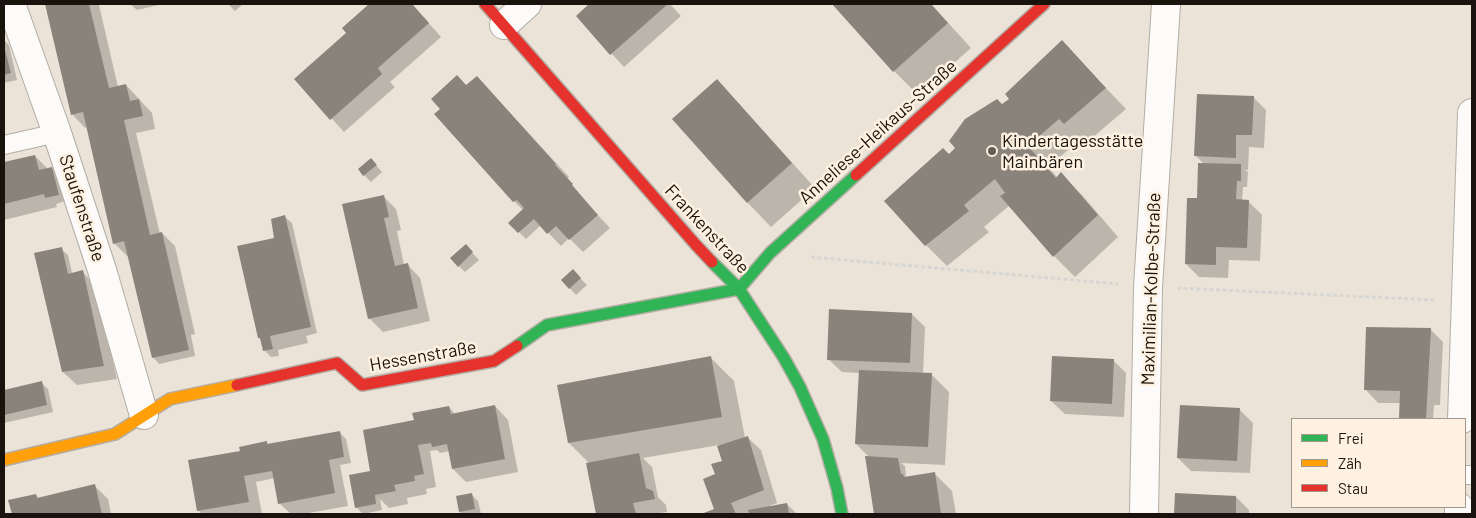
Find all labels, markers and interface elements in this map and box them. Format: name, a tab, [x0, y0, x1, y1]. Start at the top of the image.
street label: Anneliese-Heikaus-Straße	[795, 55, 961, 209]
place label: Kindertagesstätte Mainbären	[1002, 130, 1143, 172]
marker: Kindertagesstätte Mainbären	[986, 145, 998, 157]
street label: Staufenstraße	[55, 152, 109, 264]
street label: Frankenstraße	[660, 180, 754, 278]
street label: Maximilian-Kolbe-Straße	[1137, 192, 1165, 386]
street label: Hessenstraße	[368, 336, 478, 376]
legend	[1291, 418, 1466, 508]
text: Frei	[1338, 429, 1364, 447]
text: Zäh	[1338, 454, 1362, 472]
text: Stau	[1338, 479, 1368, 497]

